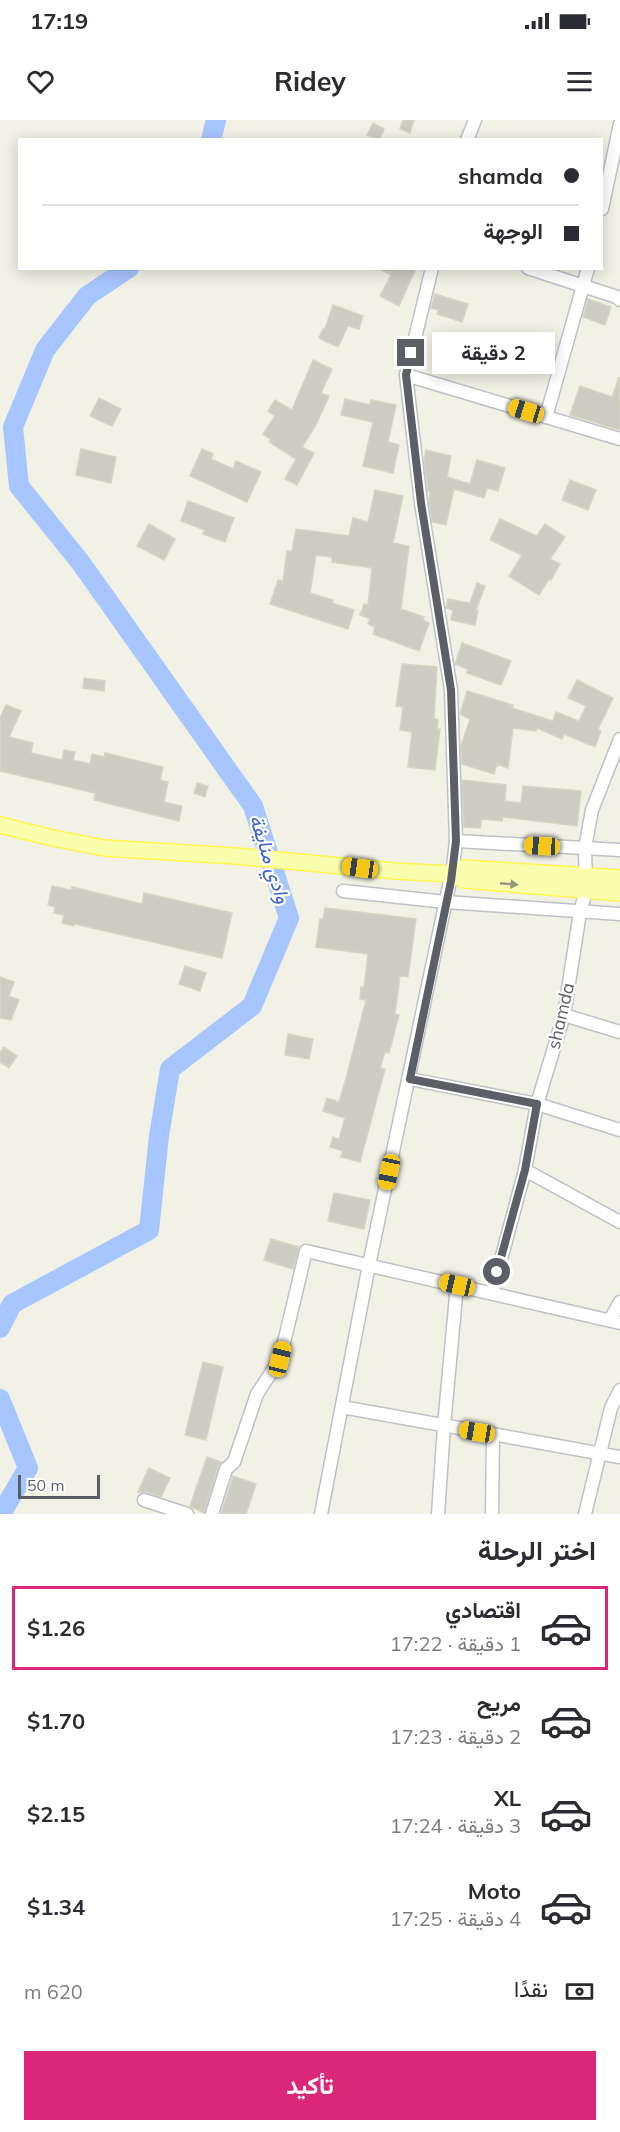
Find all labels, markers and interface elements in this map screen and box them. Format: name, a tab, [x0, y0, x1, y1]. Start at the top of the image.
text: 17:19	[30, 7, 88, 35]
text: Ridey	[274, 64, 346, 98]
icon: heart	[24, 65, 57, 98]
icon: menu	[563, 65, 596, 98]
text: shamda	[458, 162, 543, 190]
text: الوجهة	[483, 217, 543, 245]
callout: 2 دقيقة	[432, 332, 555, 374]
route end	[397, 339, 424, 366]
text: 2 دقيقة	[461, 340, 526, 365]
car	[506, 397, 546, 425]
water label: وادي منايفة	[241, 811, 297, 908]
car	[524, 836, 560, 856]
car	[341, 857, 379, 879]
one-way arrow	[499, 879, 518, 889]
street label: shamda	[542, 980, 579, 1051]
car	[376, 1153, 402, 1191]
route start	[483, 1258, 510, 1285]
car	[437, 1272, 477, 1298]
car	[267, 1339, 293, 1379]
car	[458, 1420, 496, 1444]
scale bar	[18, 1472, 100, 1500]
text: 50 m	[27, 1475, 64, 1495]
text: اختر الرحلة	[478, 1533, 596, 1567]
text: اقتصادي	[445, 1596, 521, 1624]
icon: car	[539, 1601, 593, 1655]
text: $1.26	[27, 1614, 85, 1642]
text: 1 دقيقة · 17:22	[390, 1631, 521, 1656]
text: مريح	[477, 1689, 521, 1717]
icon: car	[539, 1694, 593, 1748]
text: $1.70	[27, 1707, 85, 1735]
text: 2 دقيقة · 17:23	[390, 1724, 521, 1749]
text: XL	[494, 1784, 521, 1812]
icon: car	[539, 1787, 593, 1841]
text: $2.15	[27, 1800, 85, 1828]
text: 3 دقيقة · 17:24	[390, 1813, 521, 1838]
text: Moto	[468, 1877, 521, 1905]
icon: car	[539, 1880, 593, 1934]
text: $1.34	[27, 1893, 85, 1921]
text: 4 دقيقة · 17:25	[390, 1906, 521, 1931]
text: نقدًا	[514, 1975, 548, 2003]
icon: cash	[563, 1975, 596, 2008]
text: 620 m	[24, 1979, 83, 2004]
button: تأكيد	[24, 2051, 596, 2120]

